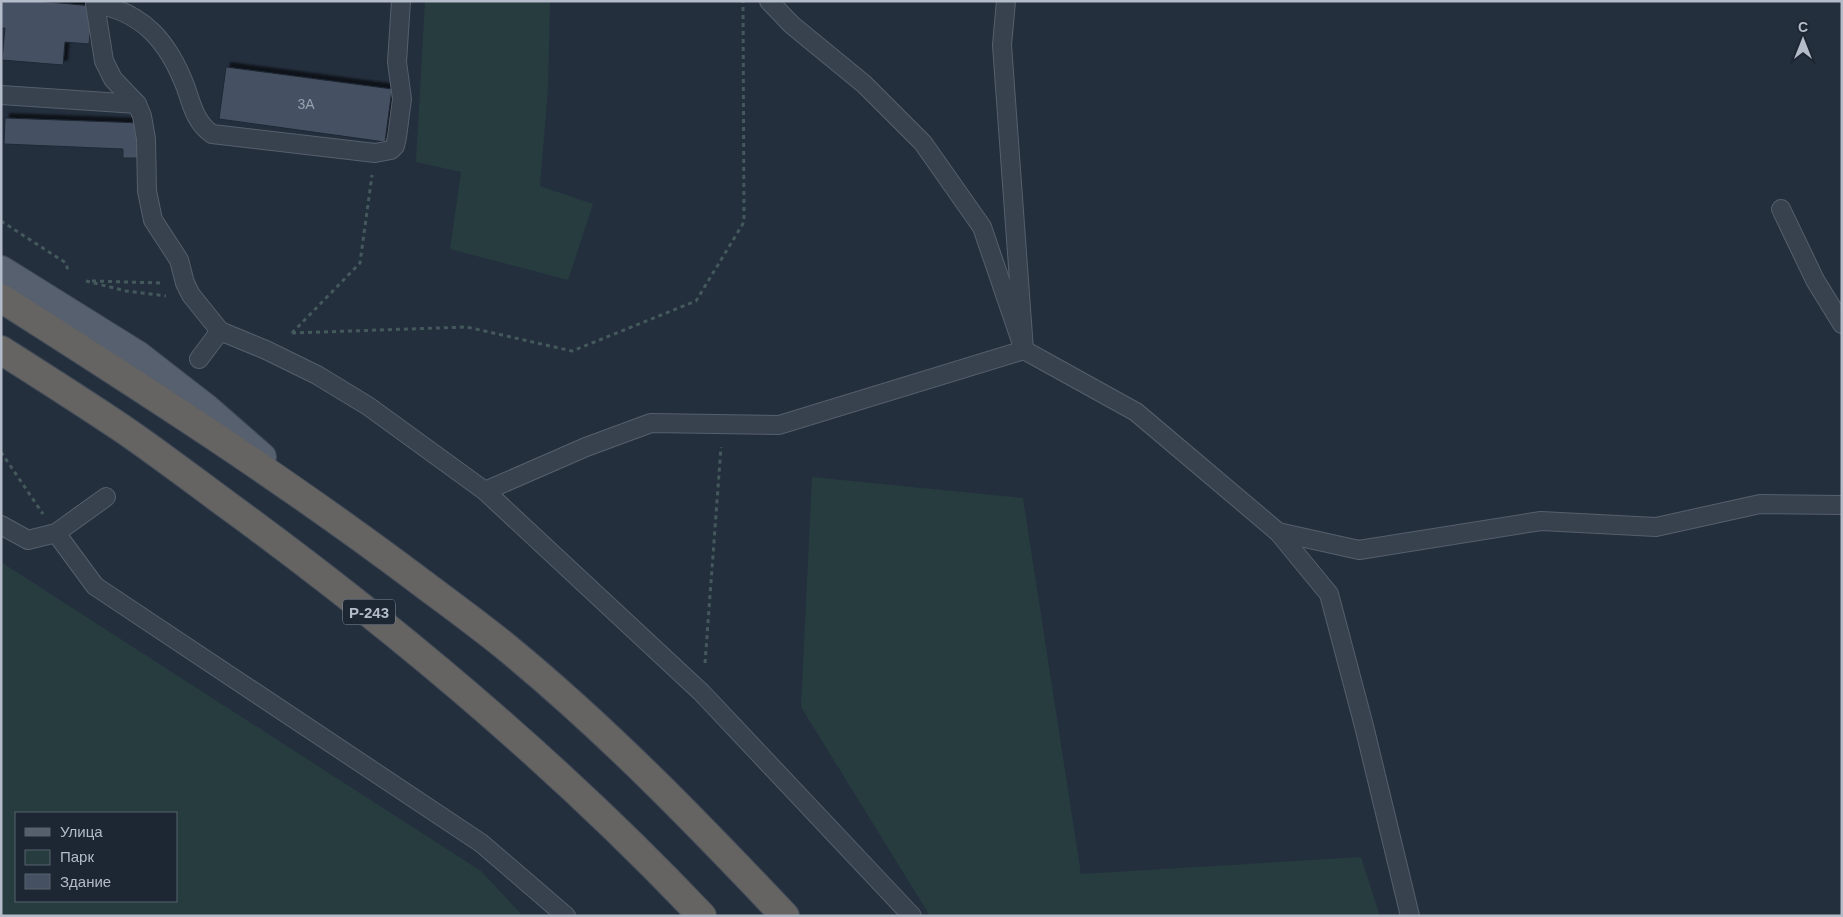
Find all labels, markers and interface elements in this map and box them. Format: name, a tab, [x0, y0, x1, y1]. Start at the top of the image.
north arrow	[1778, 15, 1828, 65]
text: С	[1798, 19, 1808, 35]
house number: 3А	[297, 96, 315, 112]
road number: Р-243	[343, 600, 395, 624]
legend	[15, 812, 178, 902]
text: Улица	[60, 823, 103, 840]
text: Парк	[60, 848, 94, 865]
text: Здание	[60, 873, 111, 890]

